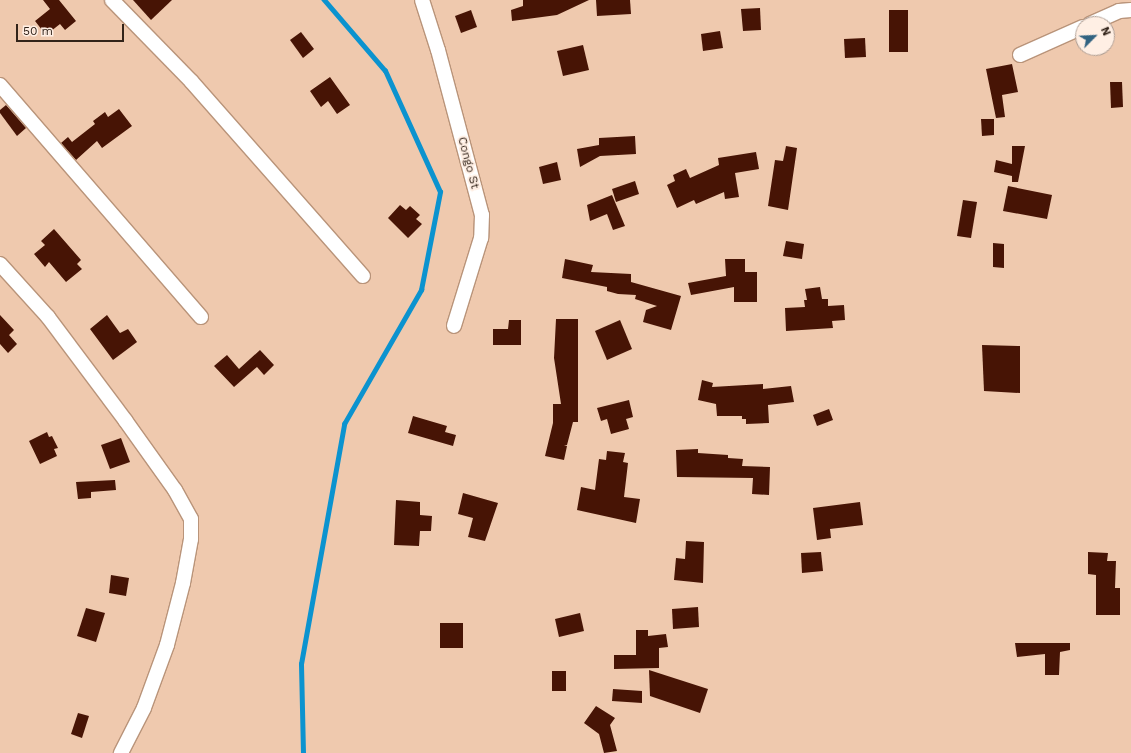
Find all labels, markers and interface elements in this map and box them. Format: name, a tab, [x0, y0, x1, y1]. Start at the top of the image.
scale bar	[18, 16, 126, 42]
north arrow	[1075, 16, 1115, 56]
text: 50 m	[23, 24, 53, 38]
text: N	[1098, 25, 1113, 38]
street label: Congo St	[454, 135, 482, 191]

